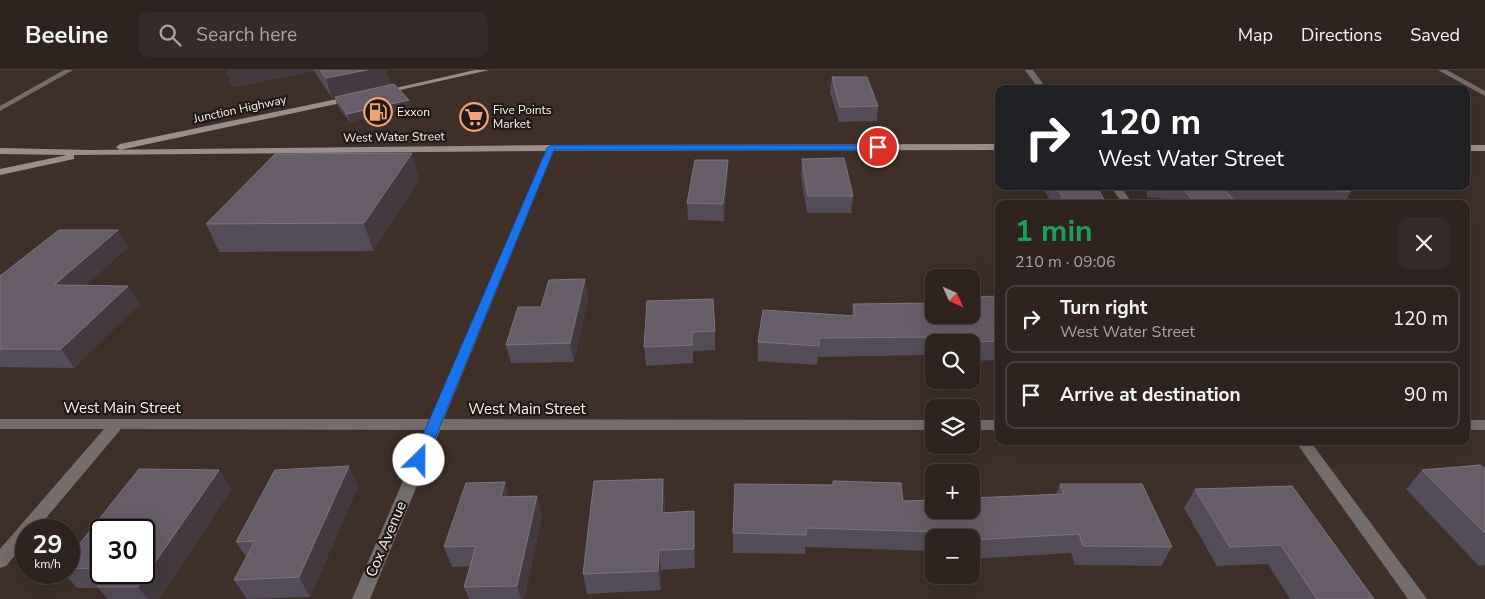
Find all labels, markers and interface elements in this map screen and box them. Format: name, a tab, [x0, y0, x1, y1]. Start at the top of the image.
search box	[138, 12, 488, 57]
text: Beeline	[25, 19, 108, 51]
icon: search	[156, 21, 184, 49]
text: Search here	[196, 22, 297, 48]
text: Map	[1238, 23, 1273, 47]
text: Directions	[1301, 23, 1382, 47]
text: Saved	[1410, 23, 1460, 47]
street label: Junction Highway	[191, 91, 289, 127]
fuel station icon: Exxon	[363, 97, 393, 127]
text: 120 m	[1098, 99, 1201, 146]
supermarket icon: Five Points Market	[459, 102, 489, 132]
place label: Five Points Market	[493, 102, 552, 132]
place label: Exxon	[397, 104, 430, 120]
icon: right	[1015, 105, 1080, 170]
pin	[857, 126, 899, 168]
street label: West Water Street	[343, 128, 446, 146]
icon: arrive	[864, 133, 892, 161]
text: West Water Street	[1098, 144, 1284, 174]
text: 1 min	[1015, 211, 1093, 252]
button: close	[1398, 217, 1450, 269]
text: 210 m · 09:06	[1015, 251, 1116, 273]
north arrow	[925, 269, 980, 324]
map controls	[925, 269, 980, 584]
text: Turn right	[1060, 295, 1147, 321]
icon: right	[1017, 305, 1045, 333]
text: 120 m	[1393, 306, 1448, 332]
text: West Water Street	[1060, 321, 1195, 343]
button: search	[925, 334, 980, 389]
icon: arrive	[1017, 381, 1045, 409]
text: Arrive at destination	[1060, 382, 1241, 408]
text: 90 m	[1404, 382, 1448, 408]
street label: West Main Street	[63, 398, 181, 418]
street label: West Main Street	[468, 399, 586, 419]
button: layers	[925, 399, 980, 454]
position arrow	[392, 433, 444, 485]
button: +	[925, 464, 980, 519]
street label: Cox Avenue	[361, 498, 411, 580]
speed limit sign: 30	[90, 519, 155, 584]
text: 29	[32, 528, 63, 562]
button: −	[925, 529, 980, 584]
text: km/h	[34, 556, 61, 572]

